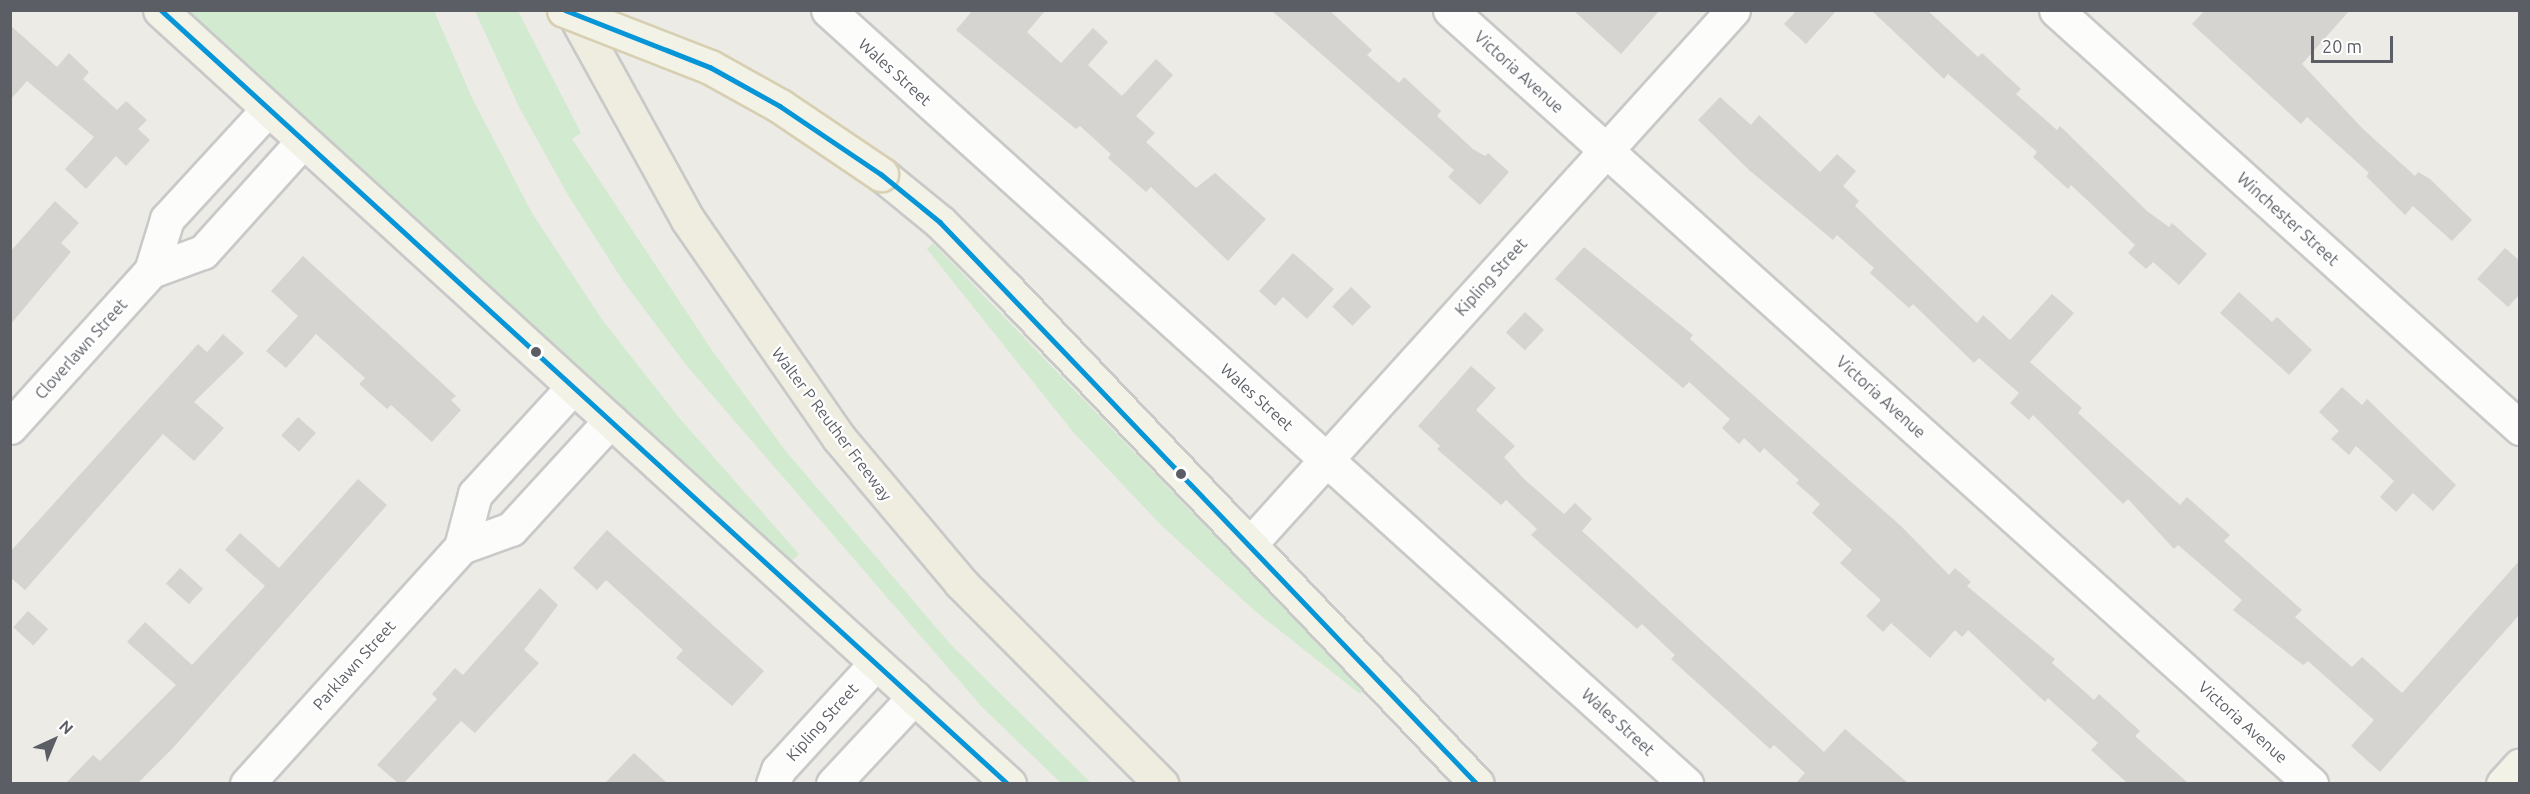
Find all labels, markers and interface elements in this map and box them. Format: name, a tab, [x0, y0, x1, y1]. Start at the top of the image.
scale bar	[2314, 24, 2396, 62]
street label: Victoria Avenue	[1470, 27, 1568, 117]
street label: Wales Street	[855, 34, 935, 110]
text: 20 m	[2322, 36, 2362, 56]
street label: Winchester Street	[2233, 168, 2343, 270]
street label: Kipling Street	[1451, 234, 1531, 320]
street label: Cloverlawn Street	[31, 295, 131, 403]
street label: Walter P Reuther Freeway	[768, 344, 896, 504]
unlabelled marker	[530, 346, 542, 358]
street label: Victoria Avenue	[1832, 352, 1930, 442]
street label: Wales Street	[1217, 359, 1297, 435]
unlabelled marker	[1175, 468, 1187, 480]
street label: Parklawn Street	[309, 616, 399, 714]
street label: Victoria Avenue	[2194, 677, 2292, 767]
street label: Kipling Street	[782, 679, 862, 765]
street label: Wales Street	[1578, 684, 1658, 760]
north arrow	[24, 710, 84, 770]
text: N	[56, 716, 77, 738]

